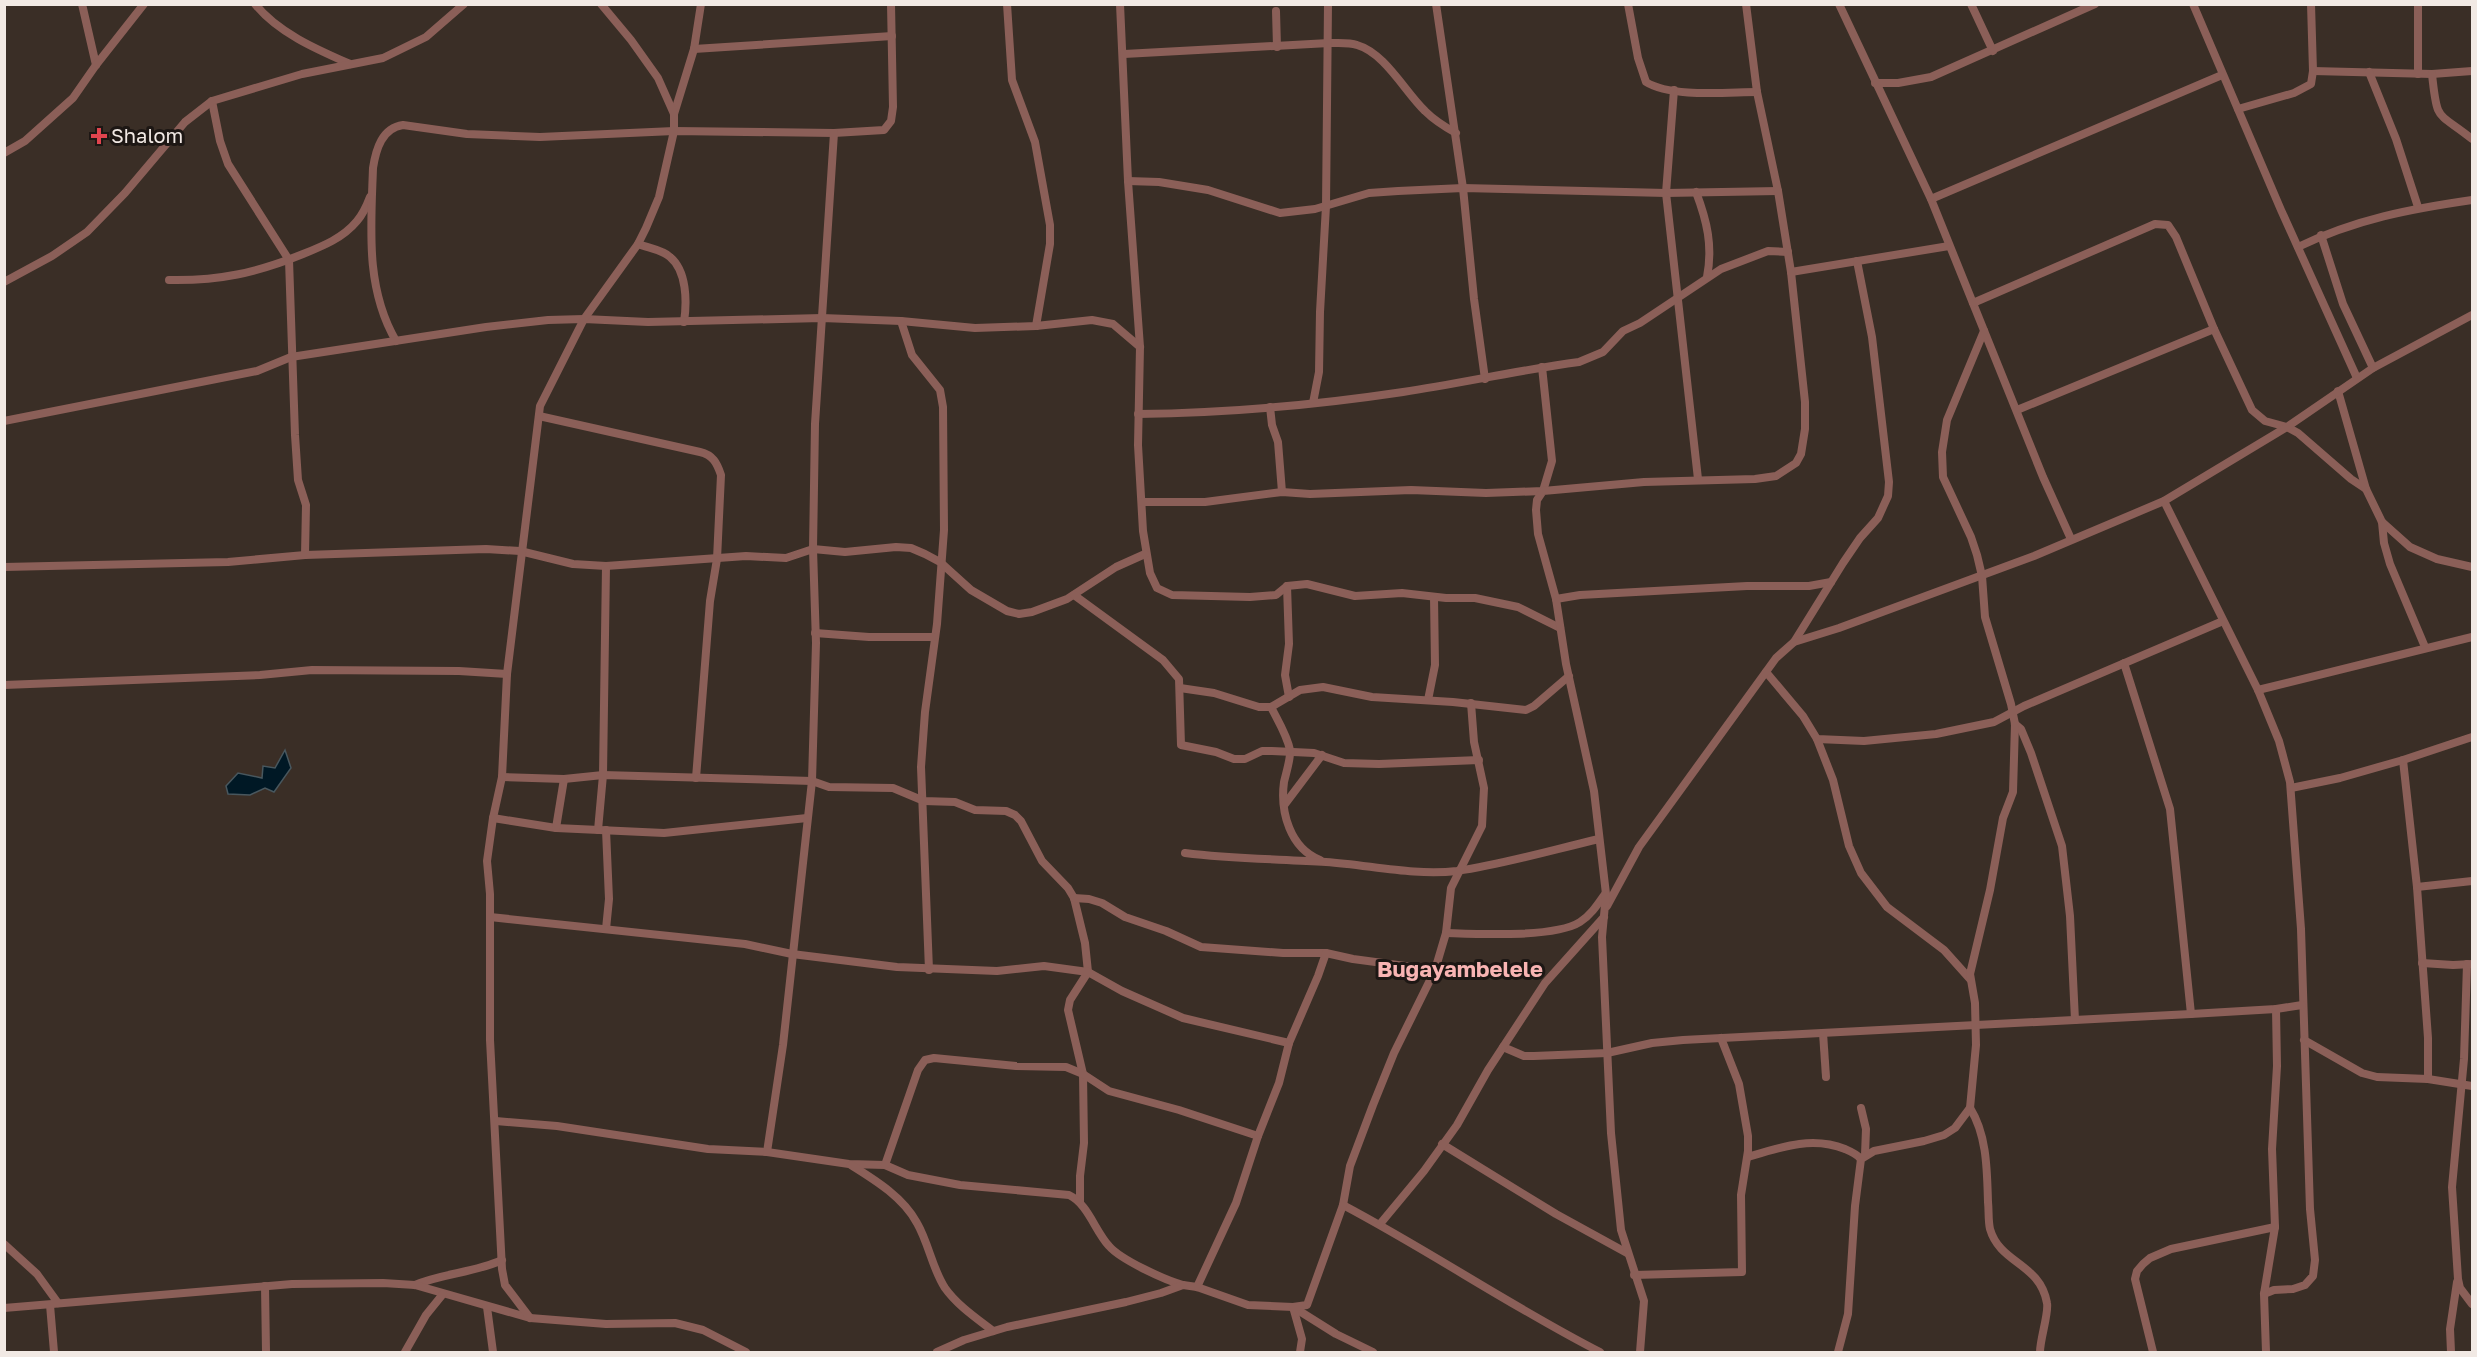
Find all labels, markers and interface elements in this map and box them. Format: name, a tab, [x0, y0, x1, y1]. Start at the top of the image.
place label: Shalom	[111, 123, 183, 147]
marker: Shalom	[92, 129, 106, 143]
district label: Bugayambelele	[1377, 955, 1543, 982]

